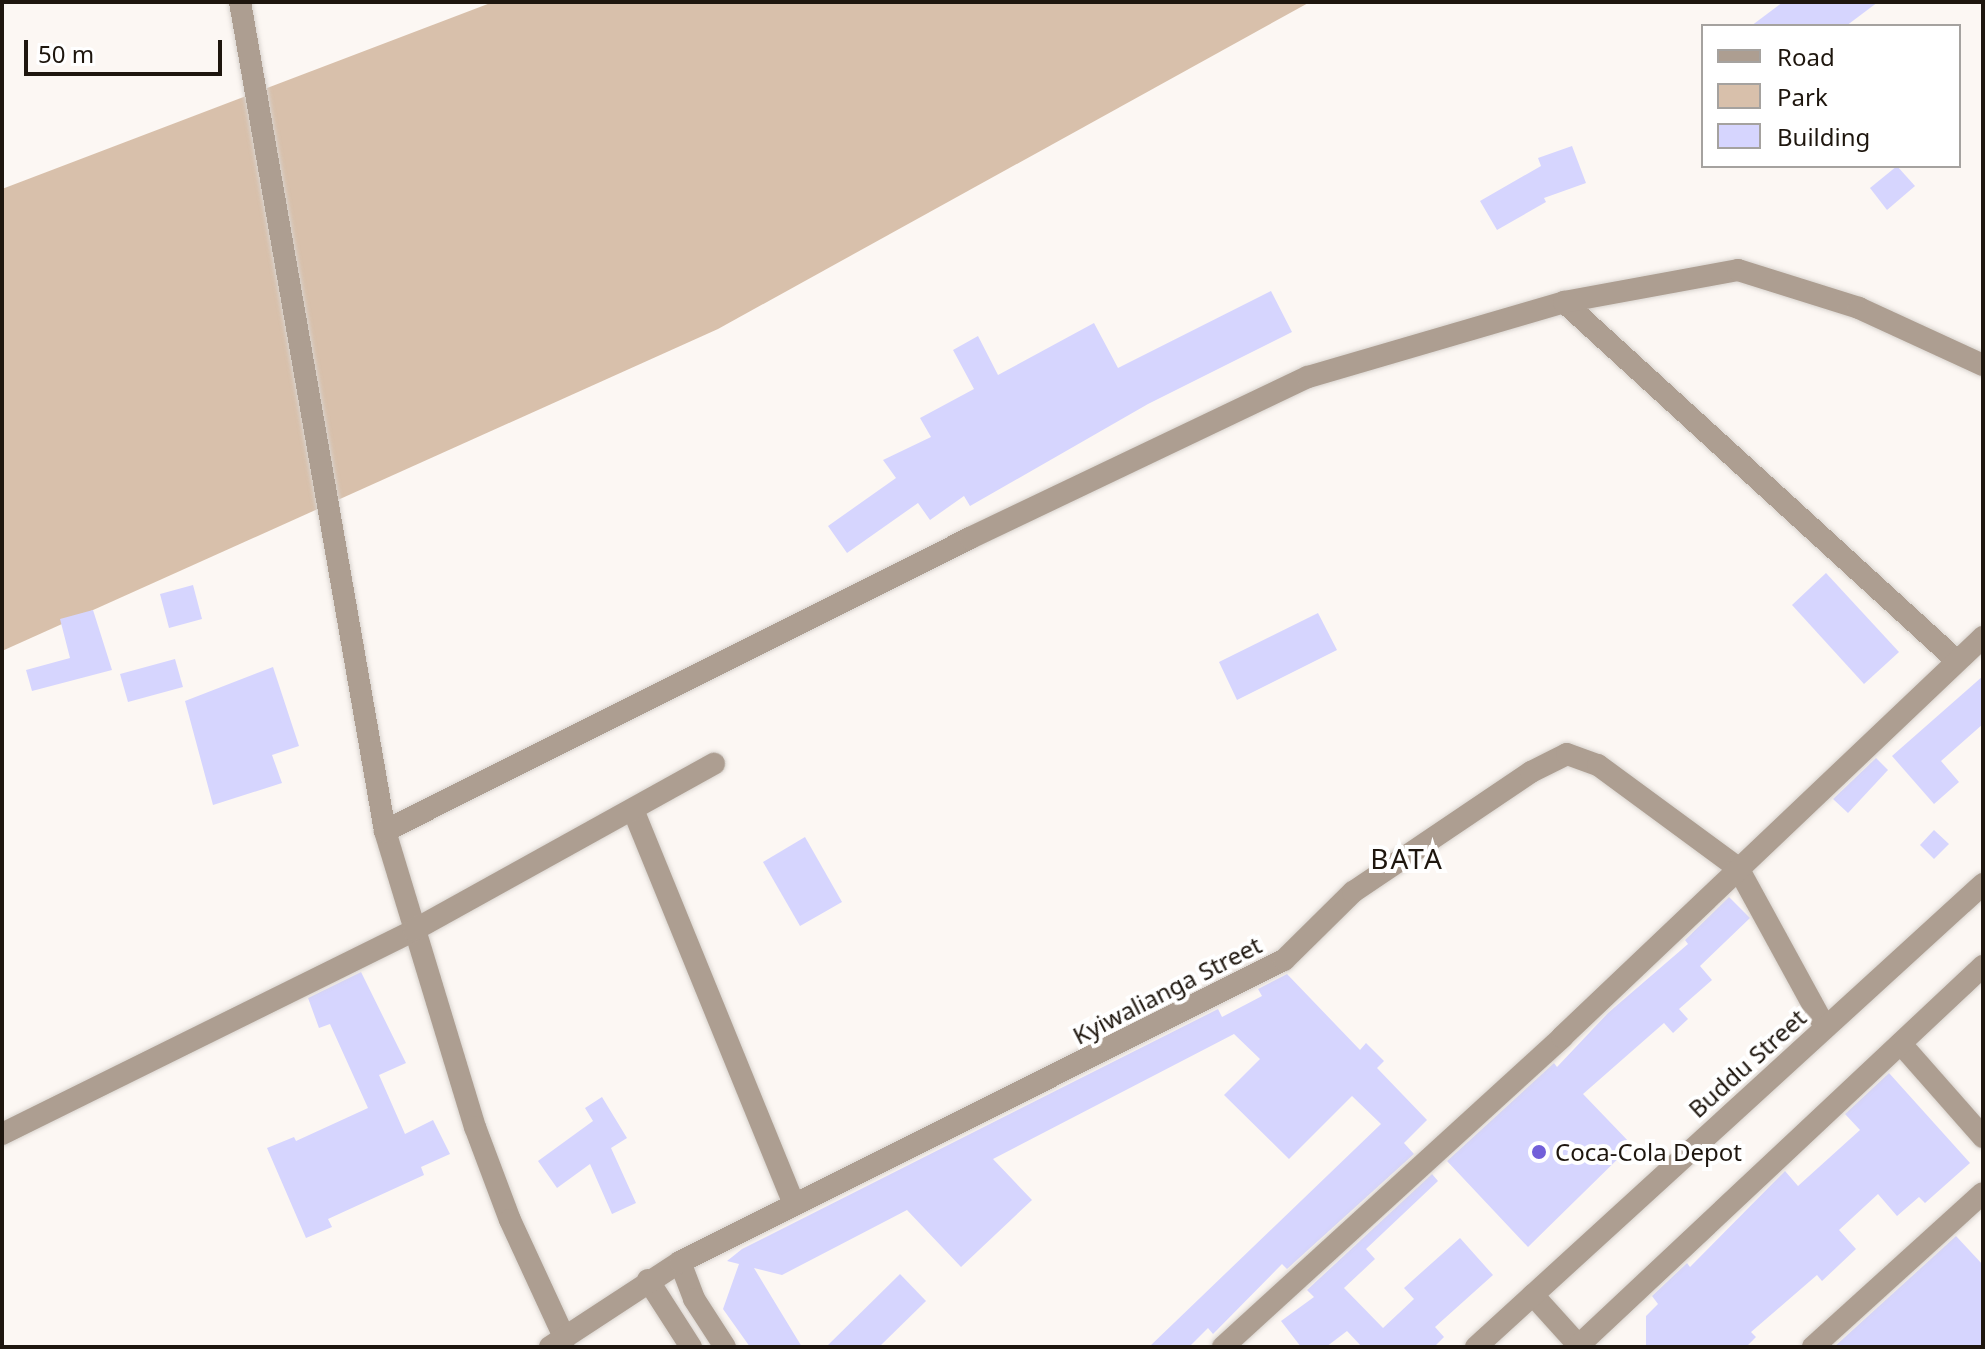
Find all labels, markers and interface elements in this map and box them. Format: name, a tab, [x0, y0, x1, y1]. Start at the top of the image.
scale bar	[28, 24, 226, 74]
legend	[1701, 24, 1961, 168]
text: 50 m	[38, 37, 94, 70]
text: Road	[1777, 40, 1835, 73]
text: Park	[1777, 80, 1828, 113]
text: Building	[1777, 120, 1870, 153]
district label: BATA	[1370, 841, 1444, 875]
street label: Kyiwalianga Street	[1068, 930, 1266, 1050]
street label: Buddu Street	[1682, 1003, 1812, 1123]
place label: Coca-Cola Depot	[1555, 1138, 1742, 1166]
marker: Coca-Cola Depot	[1530, 1143, 1548, 1161]

